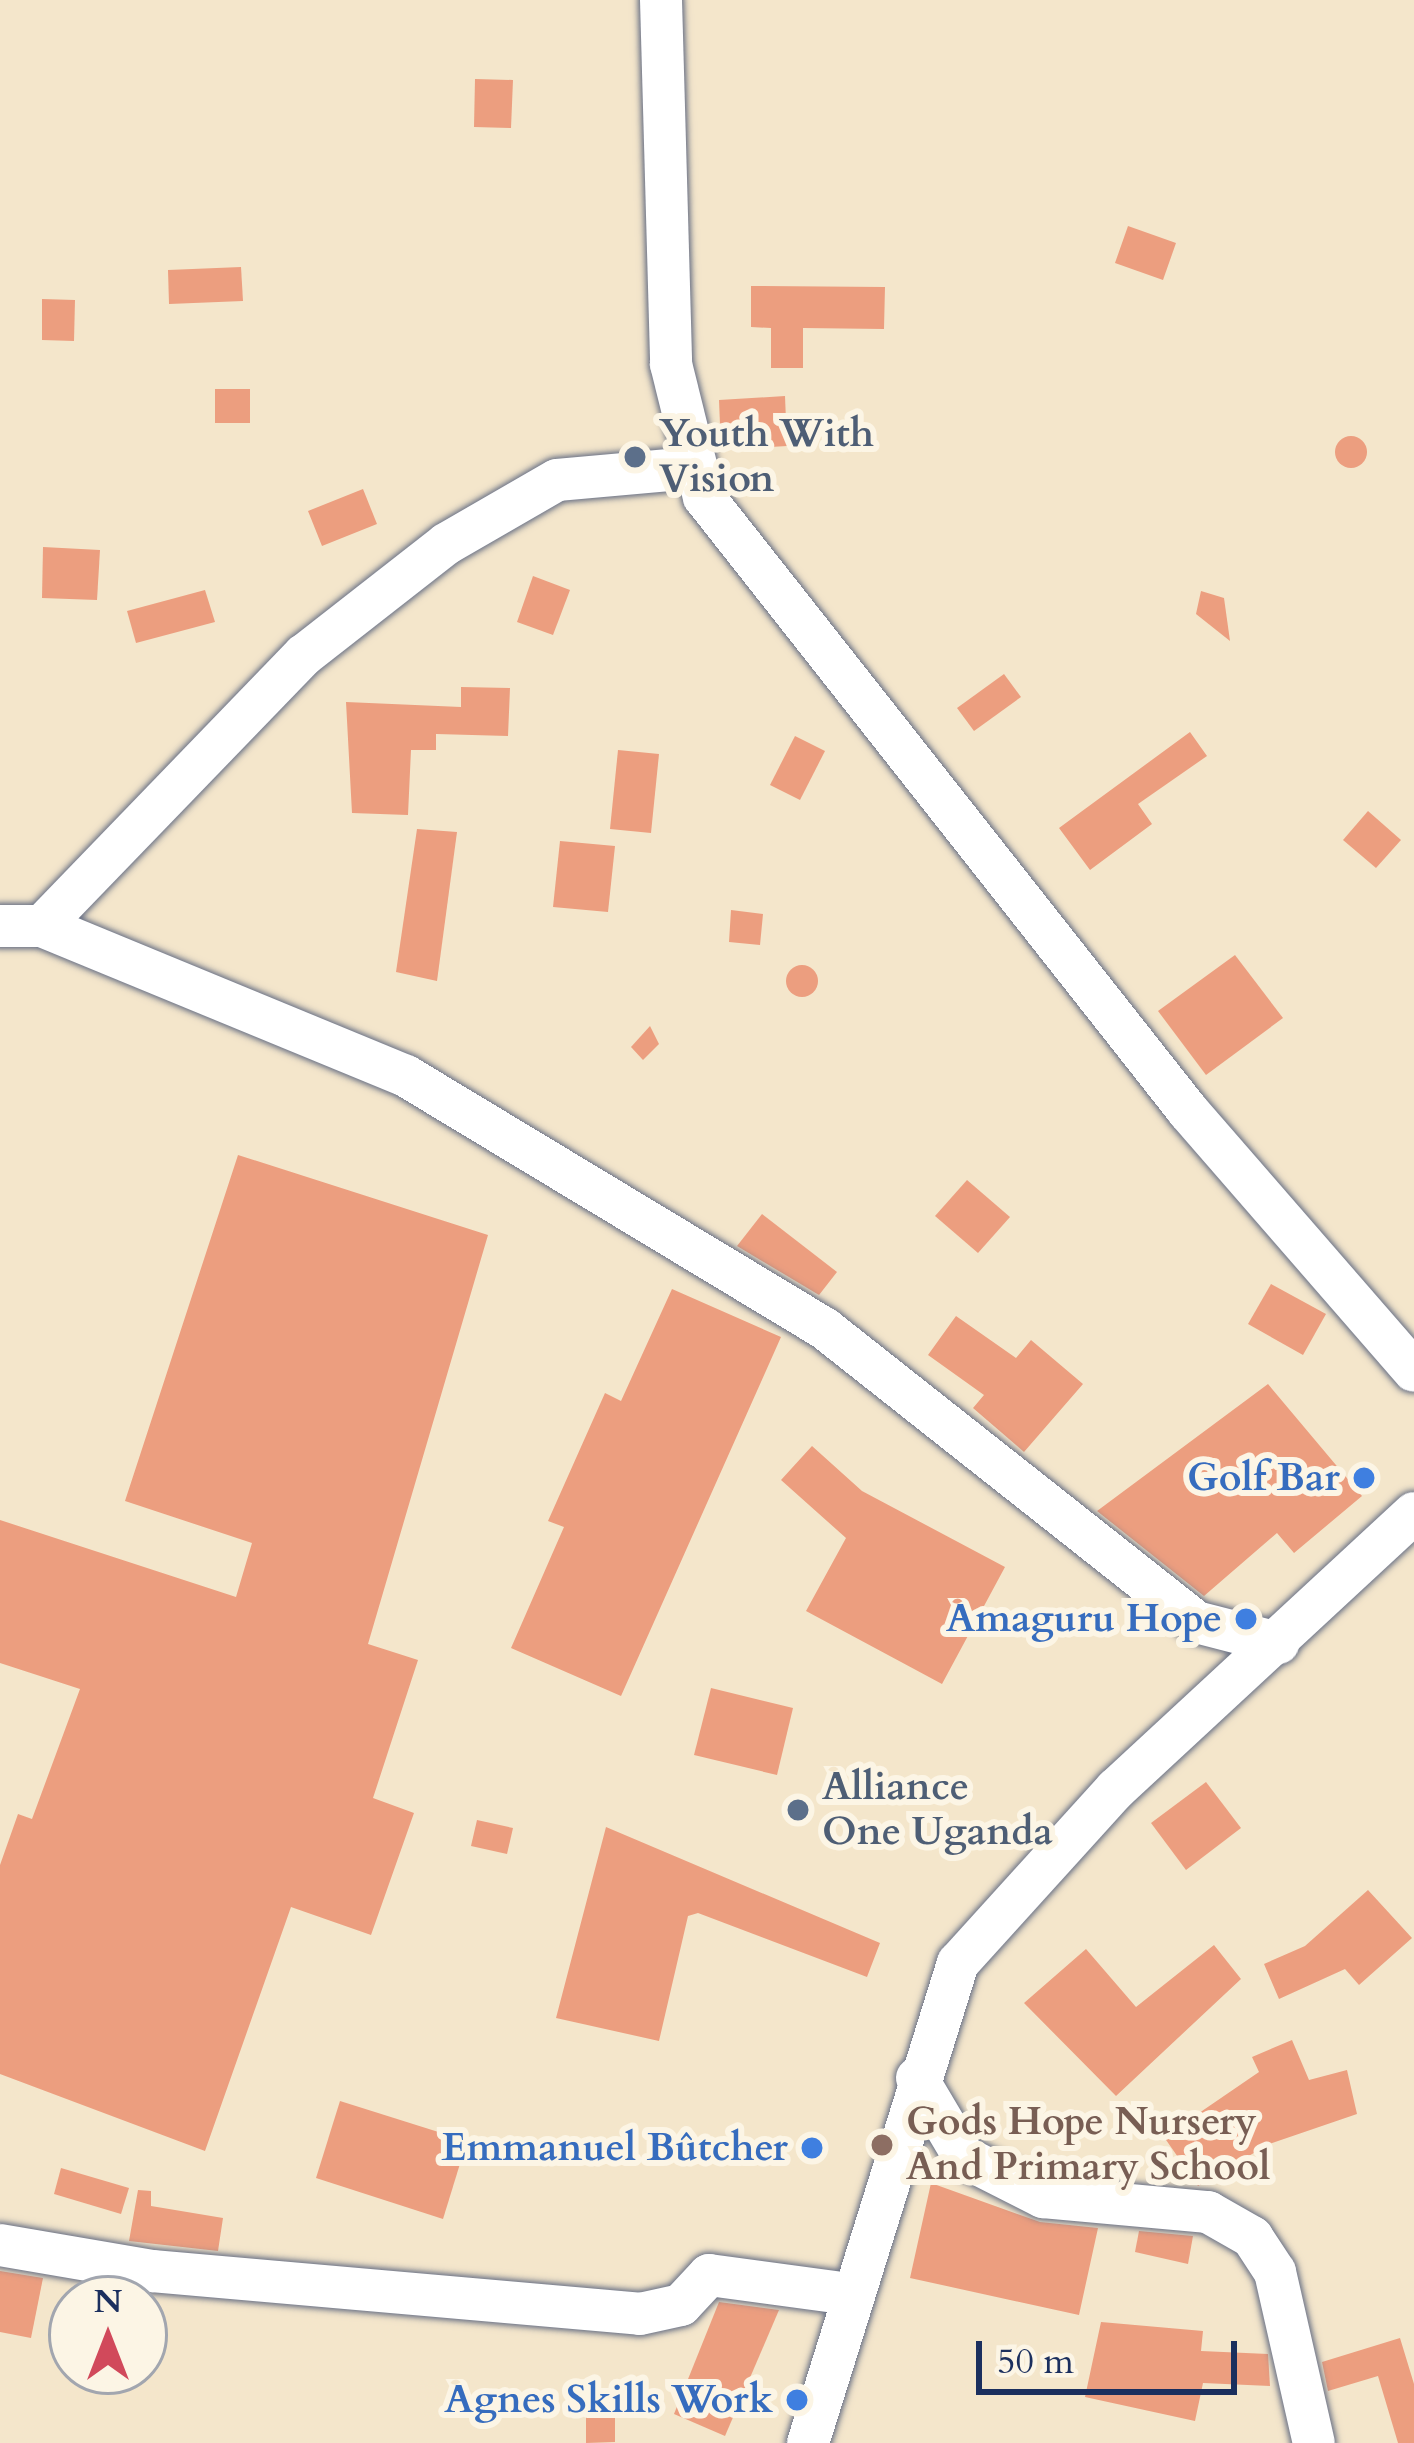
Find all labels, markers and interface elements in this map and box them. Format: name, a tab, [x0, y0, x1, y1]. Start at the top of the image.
place label: Youth With Vision	[659, 412, 874, 503]
marker: Youth With Vision	[622, 444, 648, 470]
place label: Golf Bar	[1187, 1455, 1340, 1501]
marker: Golf Bar	[1351, 1465, 1377, 1491]
place label: Amaguru Hope	[946, 1596, 1222, 1642]
marker: Amaguru Hope	[1233, 1606, 1259, 1632]
place label: Alliance One Uganda	[822, 1765, 1053, 1856]
marker: Alliance One Uganda	[785, 1797, 811, 1823]
place label: Gods Hope Nursery And Primary School	[906, 2100, 1270, 2191]
place label: Emmanuel Bûtcher	[442, 2125, 788, 2171]
marker: Gods Hope Nursery And Primary School	[869, 2132, 895, 2158]
marker: Emmanuel Bûtcher	[799, 2135, 825, 2161]
north arrow	[48, 2275, 168, 2395]
text: N	[94, 2279, 122, 2324]
scale bar	[982, 2317, 1243, 2391]
text: 50 m	[997, 2337, 1074, 2386]
place label: Agnes Skills Work	[444, 2377, 773, 2423]
marker: Agnes Skills Work	[784, 2387, 810, 2413]

